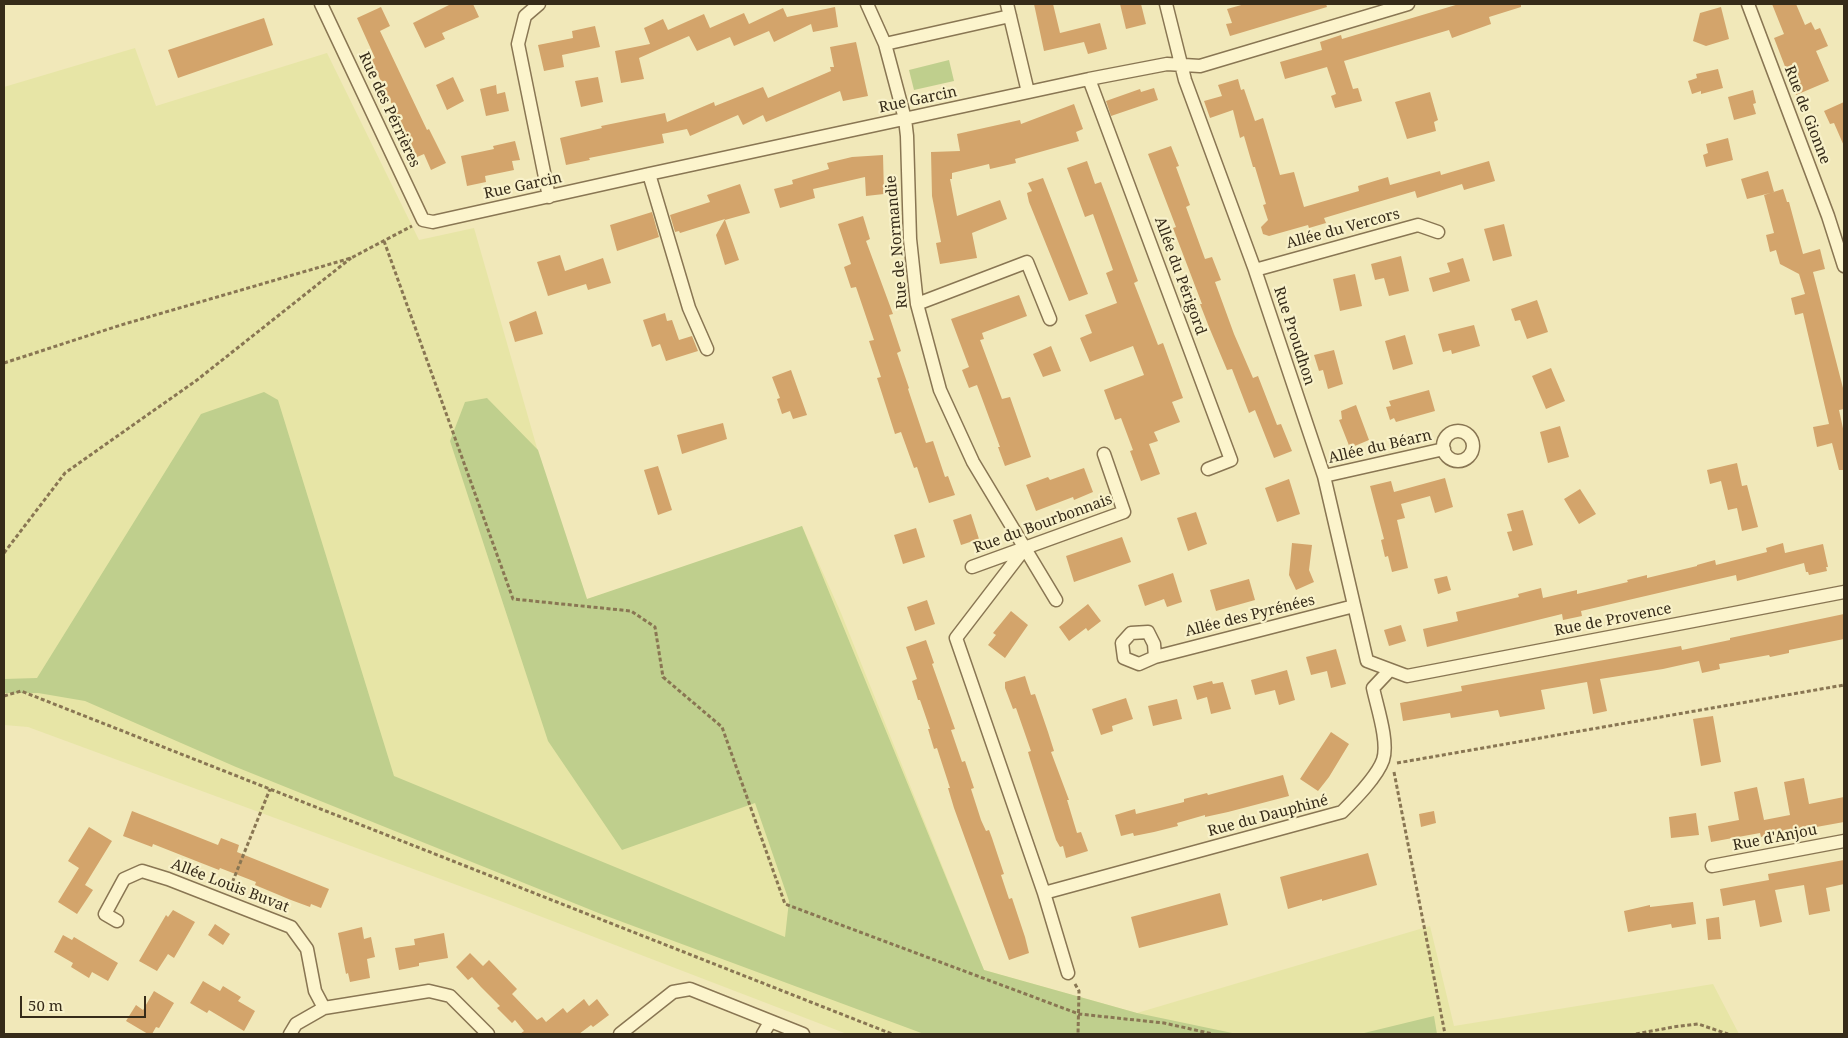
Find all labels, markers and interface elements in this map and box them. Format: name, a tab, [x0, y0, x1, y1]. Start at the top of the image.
street label: Rue des Pérrières	[354, 50, 424, 170]
street label: Rue de Gionne	[1780, 63, 1834, 167]
street label: Rue Garcin	[877, 83, 959, 117]
street label: Rue Garcin	[482, 169, 564, 203]
street label: Rue de Normandie	[882, 175, 912, 309]
street label: Allée du Vercors	[1284, 205, 1402, 253]
street label: Allée du Périgord	[1150, 214, 1210, 338]
street label: Rue Proudhon	[1270, 284, 1318, 388]
street label: Allée du Béarn	[1327, 426, 1433, 468]
street label: Rue du Bourbonnais	[971, 491, 1115, 557]
street label: Allée des Pyrénées	[1183, 591, 1317, 641]
street label: Rue de Provence	[1553, 600, 1673, 640]
street label: Rue du Dauphiné	[1206, 791, 1330, 841]
street label: Rue d'Anjou	[1731, 821, 1819, 855]
street label: Allée Louis Buvat	[169, 855, 291, 917]
scale bar	[22, 986, 149, 1018]
text: 50 m	[28, 995, 63, 1015]

